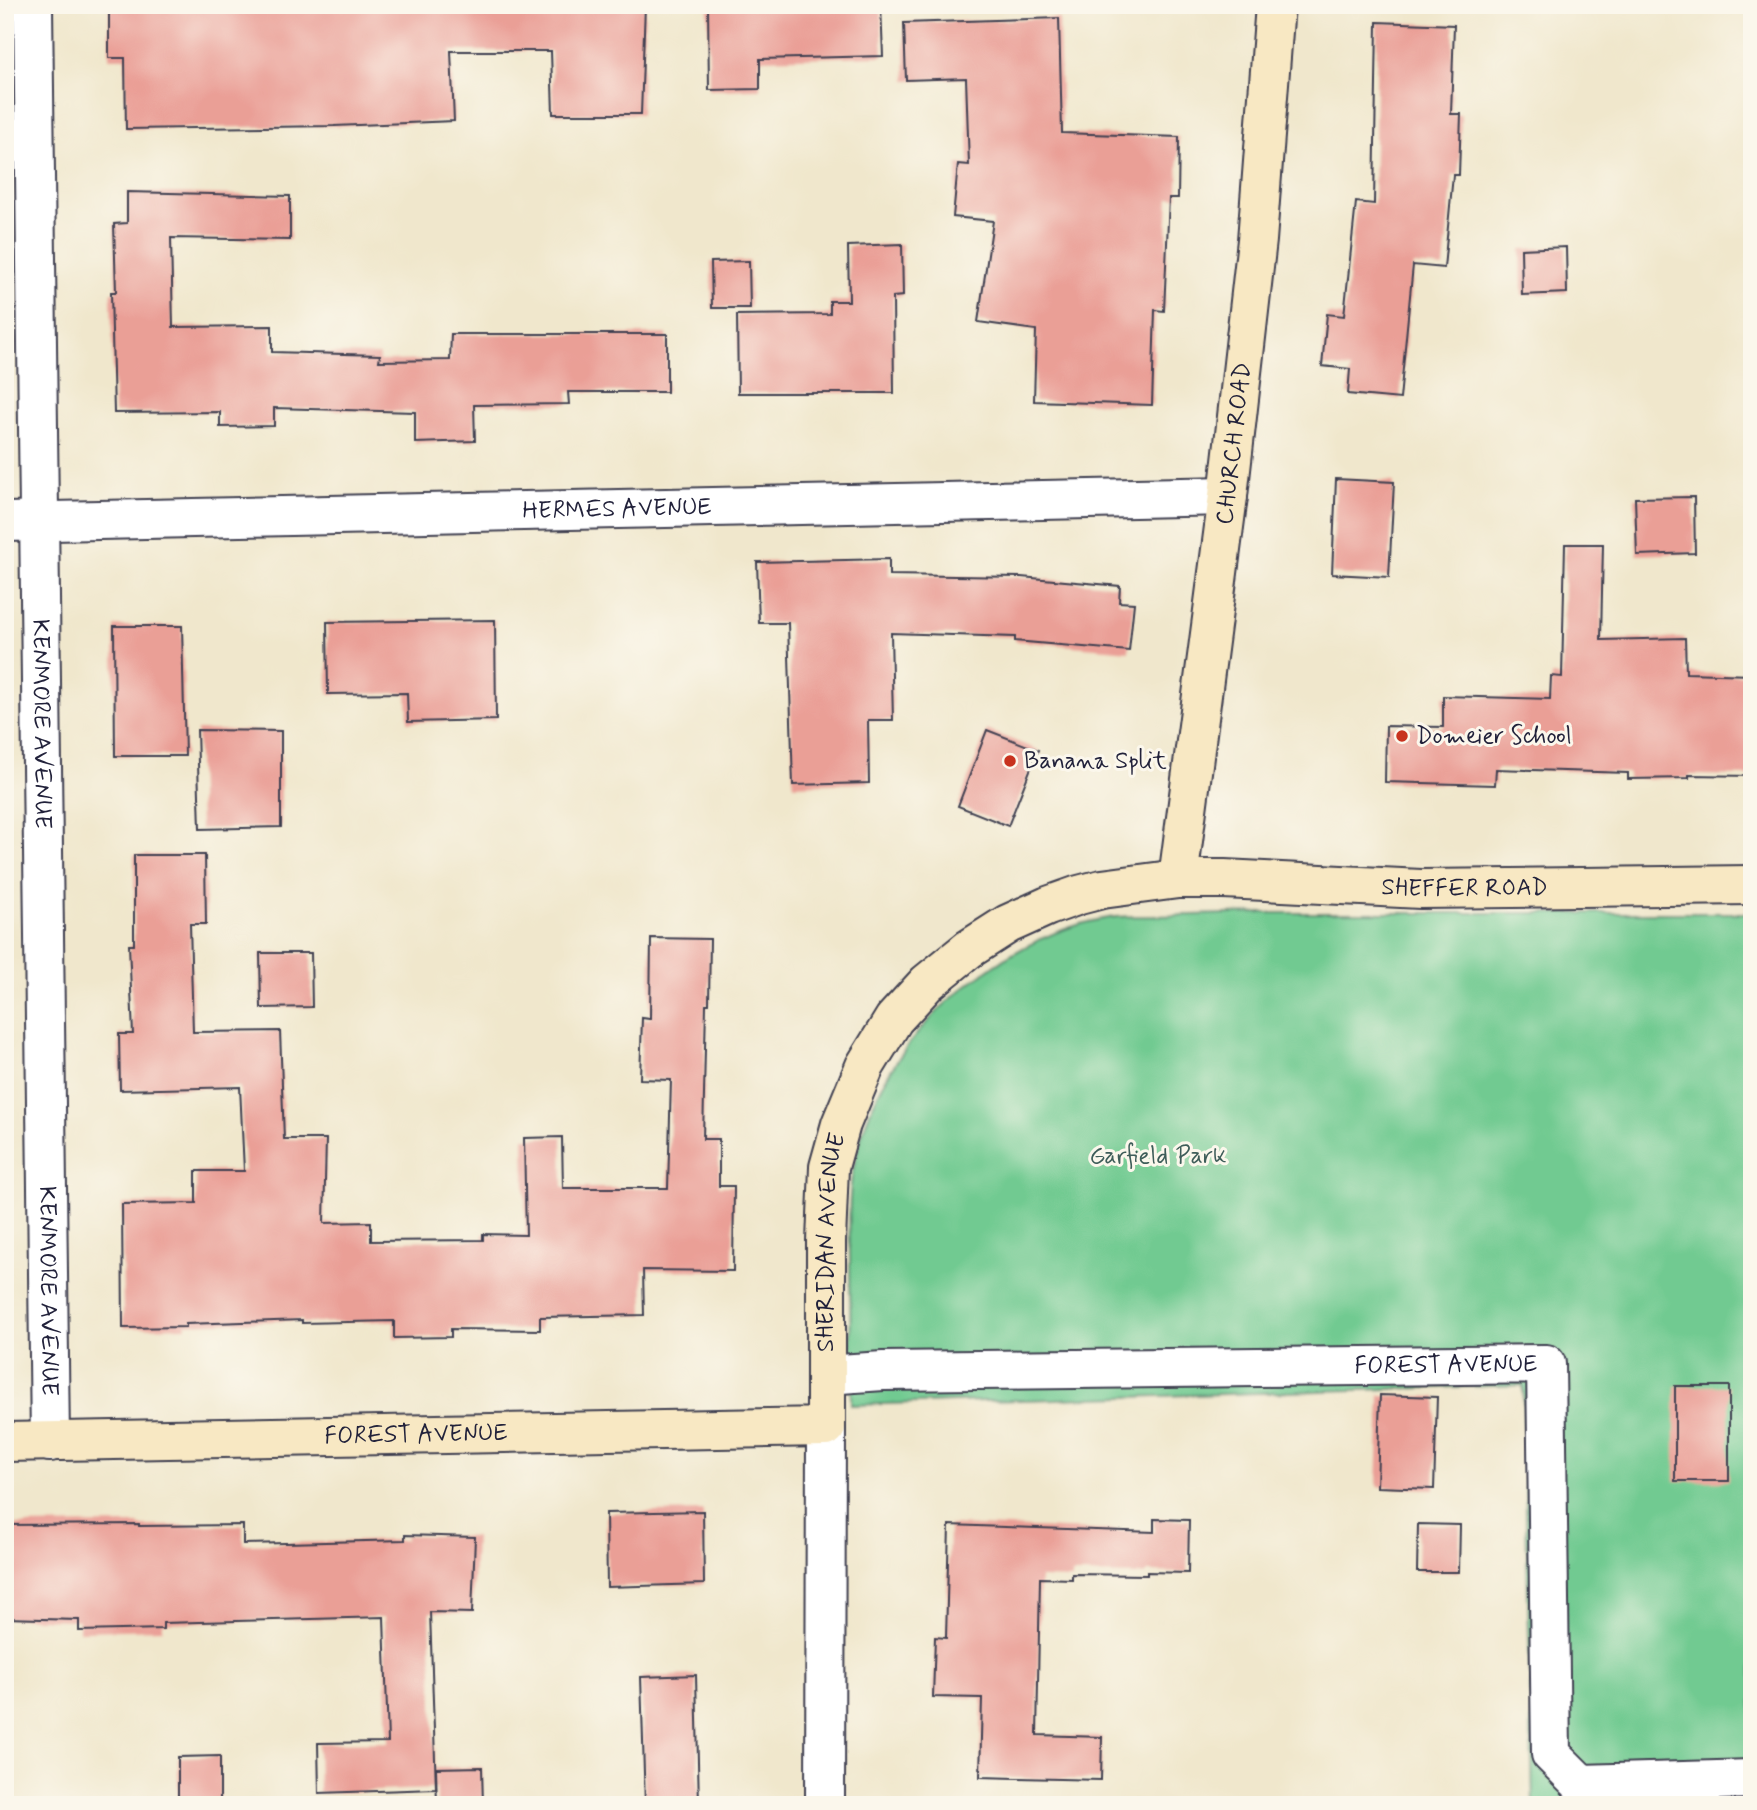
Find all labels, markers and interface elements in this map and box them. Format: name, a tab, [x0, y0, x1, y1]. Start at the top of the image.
street label: CHURCH ROAD	[1209, 361, 1259, 527]
street label: HERMES AVENUE	[522, 491, 712, 526]
street label: KENMORE AVENUE	[25, 619, 58, 829]
place label: Domeier School	[1416, 721, 1572, 752]
marker: Domeier School	[1394, 728, 1410, 744]
place label: Banana Split	[1024, 746, 1167, 777]
marker: Banana Split	[1002, 753, 1018, 769]
street label: SHEFFER ROAD	[1380, 872, 1548, 905]
street label: SHERIDAN AVENUE	[811, 1129, 853, 1352]
park label: Garfield Park	[1089, 1141, 1227, 1172]
street label: KENMORE AVENUE	[31, 1186, 65, 1396]
street label: FOREST AVENUE	[1354, 1349, 1538, 1382]
street label: FOREST AVENUE	[324, 1417, 508, 1452]

